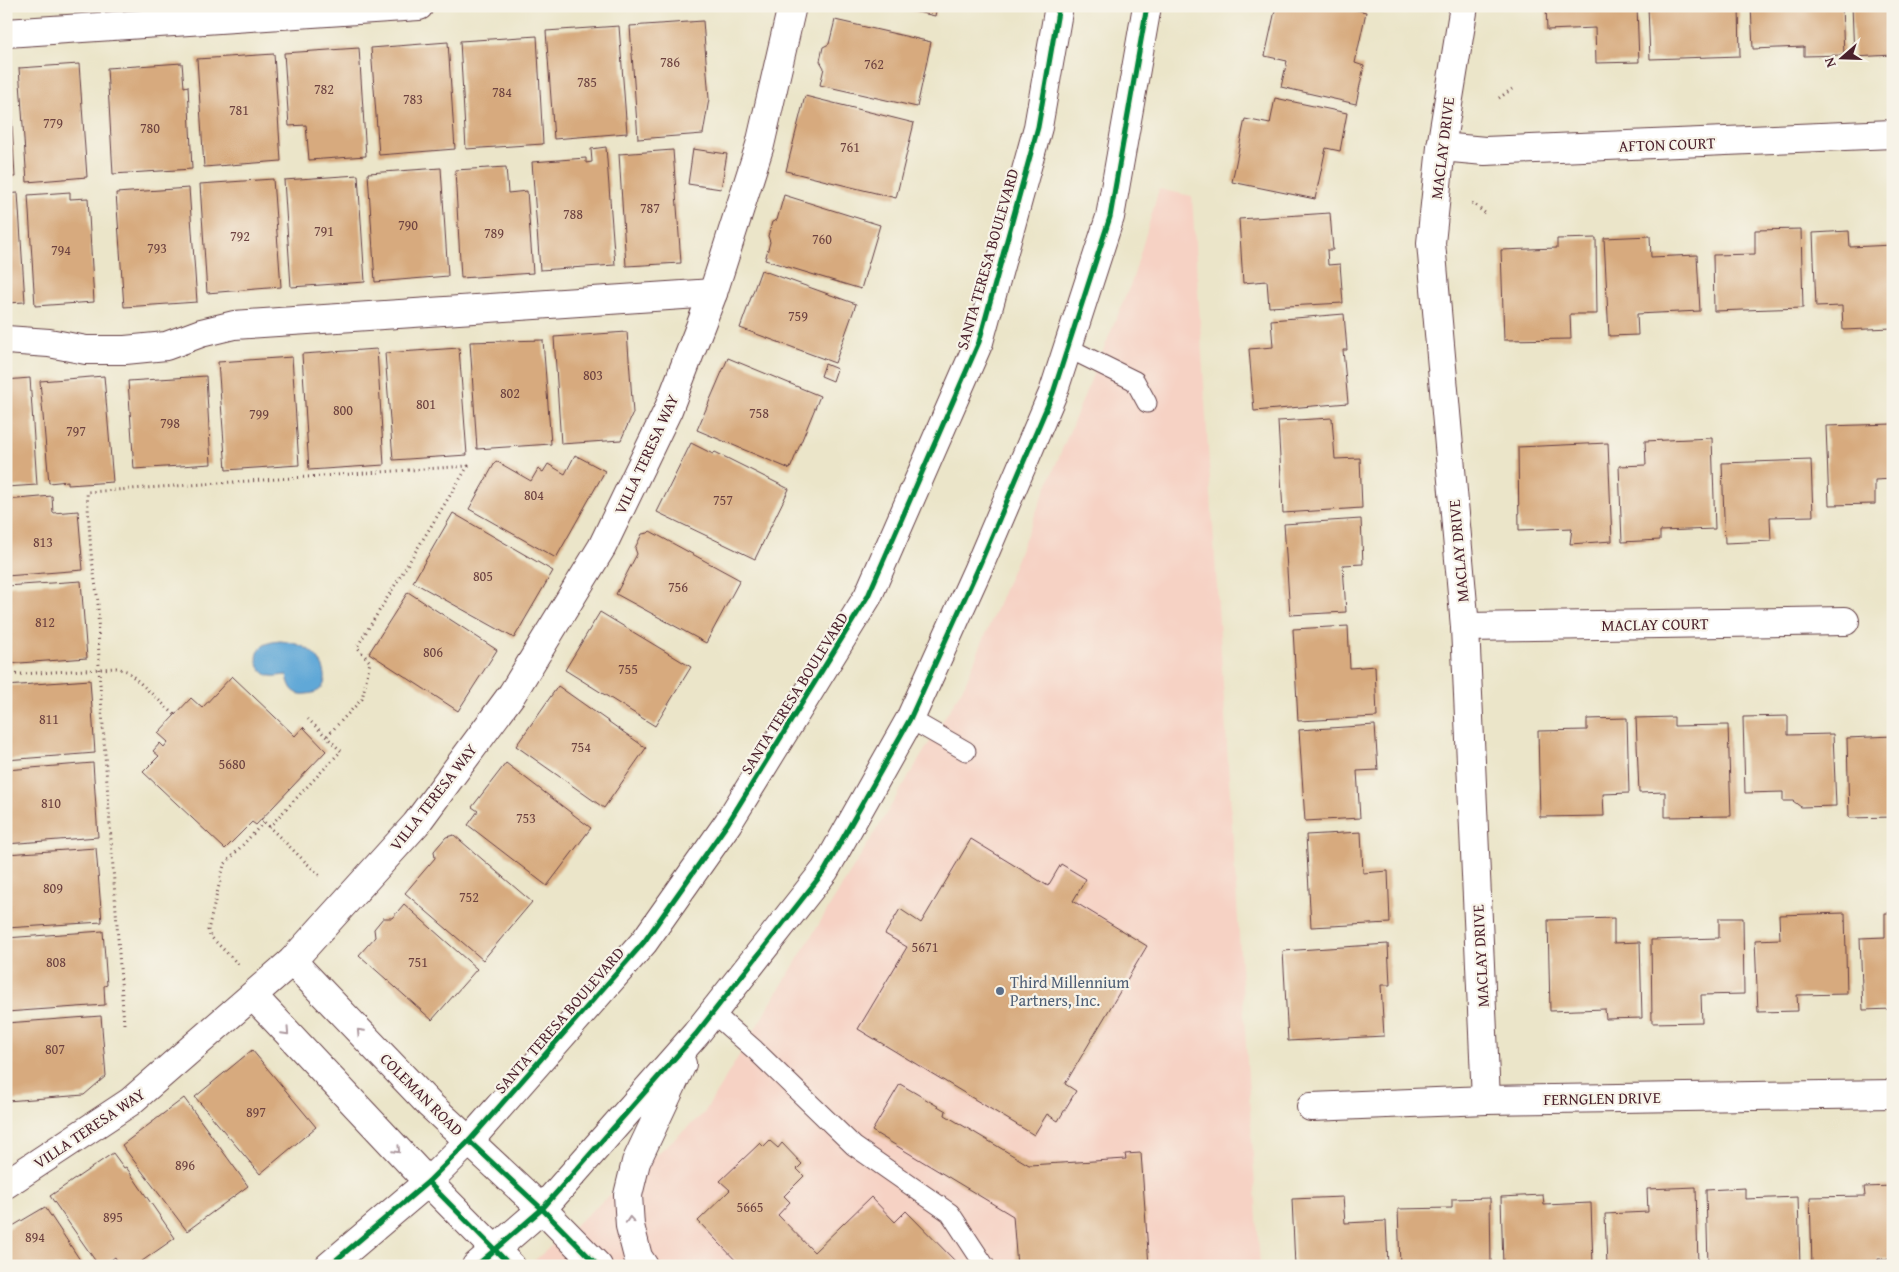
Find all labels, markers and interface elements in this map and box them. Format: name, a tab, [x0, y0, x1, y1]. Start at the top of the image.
north arrow	[1816, 32, 1866, 82]
house number: 786	[660, 52, 680, 72]
house number: 762	[864, 54, 884, 74]
text: N	[1819, 54, 1841, 70]
house number: 785	[577, 72, 597, 92]
house number: 782	[314, 79, 334, 99]
house number: 784	[492, 82, 512, 102]
house number: 783	[403, 89, 423, 109]
street label: MACLAY DRIVE	[1424, 95, 1460, 201]
house number: 781	[229, 100, 249, 120]
house number: 779	[43, 113, 63, 133]
house number: 780	[140, 118, 160, 138]
street label: AFTON COURT	[1618, 130, 1716, 158]
house number: 761	[840, 137, 860, 157]
street label: SANTA TERESA BOULEVARD	[950, 165, 1024, 352]
house number: 787	[640, 198, 660, 218]
house number: 788	[563, 204, 583, 224]
house number: 790	[398, 215, 418, 235]
house number: 791	[314, 221, 334, 241]
house number: 789	[484, 223, 504, 243]
house number: 792	[230, 226, 250, 246]
house number: 760	[812, 229, 832, 249]
house number: 793	[147, 238, 167, 258]
house number: 794	[51, 240, 71, 260]
house number: 759	[788, 306, 808, 326]
house number: 803	[583, 365, 603, 385]
house number: 802	[500, 383, 520, 403]
street label: VILLA TERESA WAY	[608, 390, 684, 518]
house number: 801	[416, 394, 436, 414]
house number: 800	[333, 400, 353, 420]
house number: 758	[749, 403, 769, 423]
house number: 799	[249, 404, 269, 424]
house number: 798	[160, 413, 180, 433]
house number: 797	[66, 421, 86, 441]
house number: 804	[524, 485, 544, 505]
house number: 757	[713, 490, 733, 510]
street label: MACLAY DRIVE	[1442, 499, 1474, 603]
house number: 813	[33, 532, 53, 552]
house number: 805	[473, 566, 493, 586]
house number: 756	[668, 577, 688, 597]
street label: SANTA TERESA BOULEVARD	[734, 607, 854, 779]
street label: MACLAY COURT	[1601, 611, 1709, 637]
house number: 812	[35, 612, 55, 632]
house number: 806	[423, 642, 443, 662]
house number: 755	[618, 659, 638, 679]
house number: 811	[39, 709, 59, 729]
house number: 754	[571, 737, 591, 757]
street label: VILLA TERESA WAY	[384, 738, 483, 856]
house number: 5680	[219, 754, 246, 774]
house number: 810	[41, 793, 61, 813]
house number: 753	[516, 808, 536, 828]
house number: 809	[43, 878, 63, 898]
house number: 752	[459, 887, 479, 907]
street label: MACLAY DRIVE	[1465, 904, 1495, 1008]
house number: 5671	[912, 937, 938, 957]
street label: SANTA TERESA BOULEVARD	[488, 941, 630, 1099]
house number: 808	[46, 952, 66, 972]
house number: 751	[408, 952, 428, 972]
place label: Third Millennium Partners, Inc.	[1010, 970, 1129, 1012]
marker: Third Millennium Partners, Inc.	[994, 985, 1006, 997]
one-way arrow	[280, 1026, 289, 1035]
one-way arrow	[357, 1029, 366, 1038]
house number: 807	[45, 1039, 65, 1059]
street label: COLEMAN ROAD	[375, 1047, 469, 1141]
street label: VILLA TERESA WAY	[28, 1082, 150, 1174]
street label: FERNGLEN DRIVE	[1543, 1085, 1661, 1111]
house number: 897	[246, 1102, 266, 1122]
one-way arrow	[391, 1145, 400, 1154]
house number: 896	[175, 1155, 195, 1175]
house number: 5665	[737, 1197, 763, 1217]
house number: 895	[103, 1207, 123, 1227]
one-way arrow	[624, 1215, 635, 1223]
house number: 894	[25, 1227, 45, 1247]

